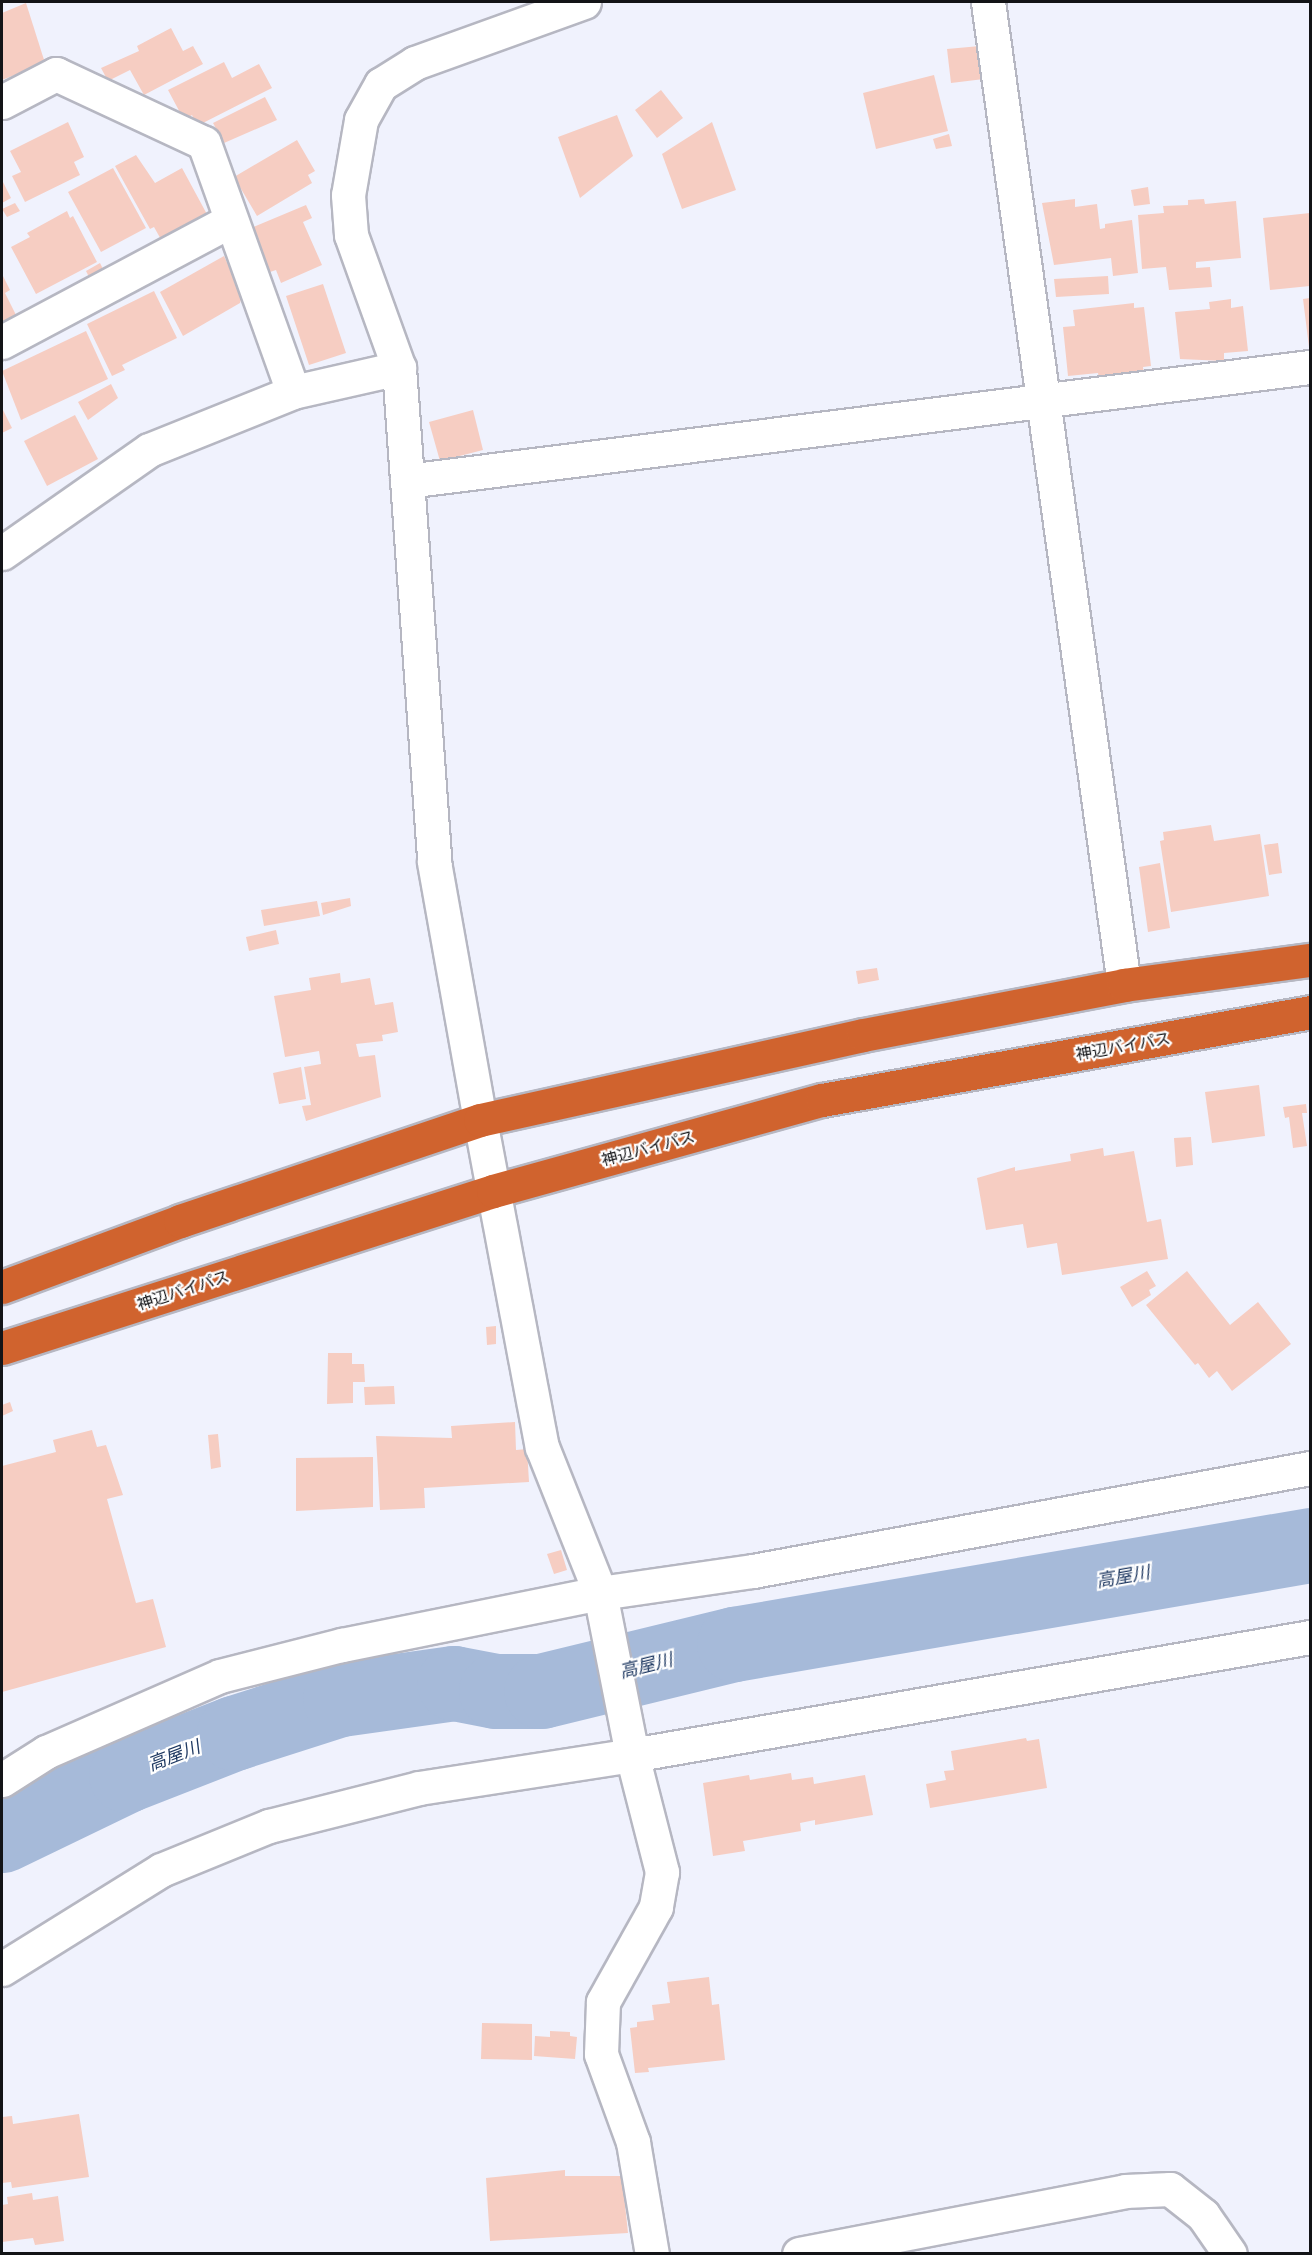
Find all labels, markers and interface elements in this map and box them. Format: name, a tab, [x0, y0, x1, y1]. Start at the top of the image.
street label: 神辺バイパス	[1074, 1028, 1172, 1064]
street label: 神辺バイパス	[599, 1126, 697, 1170]
street label: 神辺バイパス	[134, 1266, 232, 1314]
water label: 高屋川	[1095, 1562, 1151, 1592]
water label: 高屋川	[617, 1649, 675, 1683]
water label: 高屋川	[145, 1736, 203, 1776]

